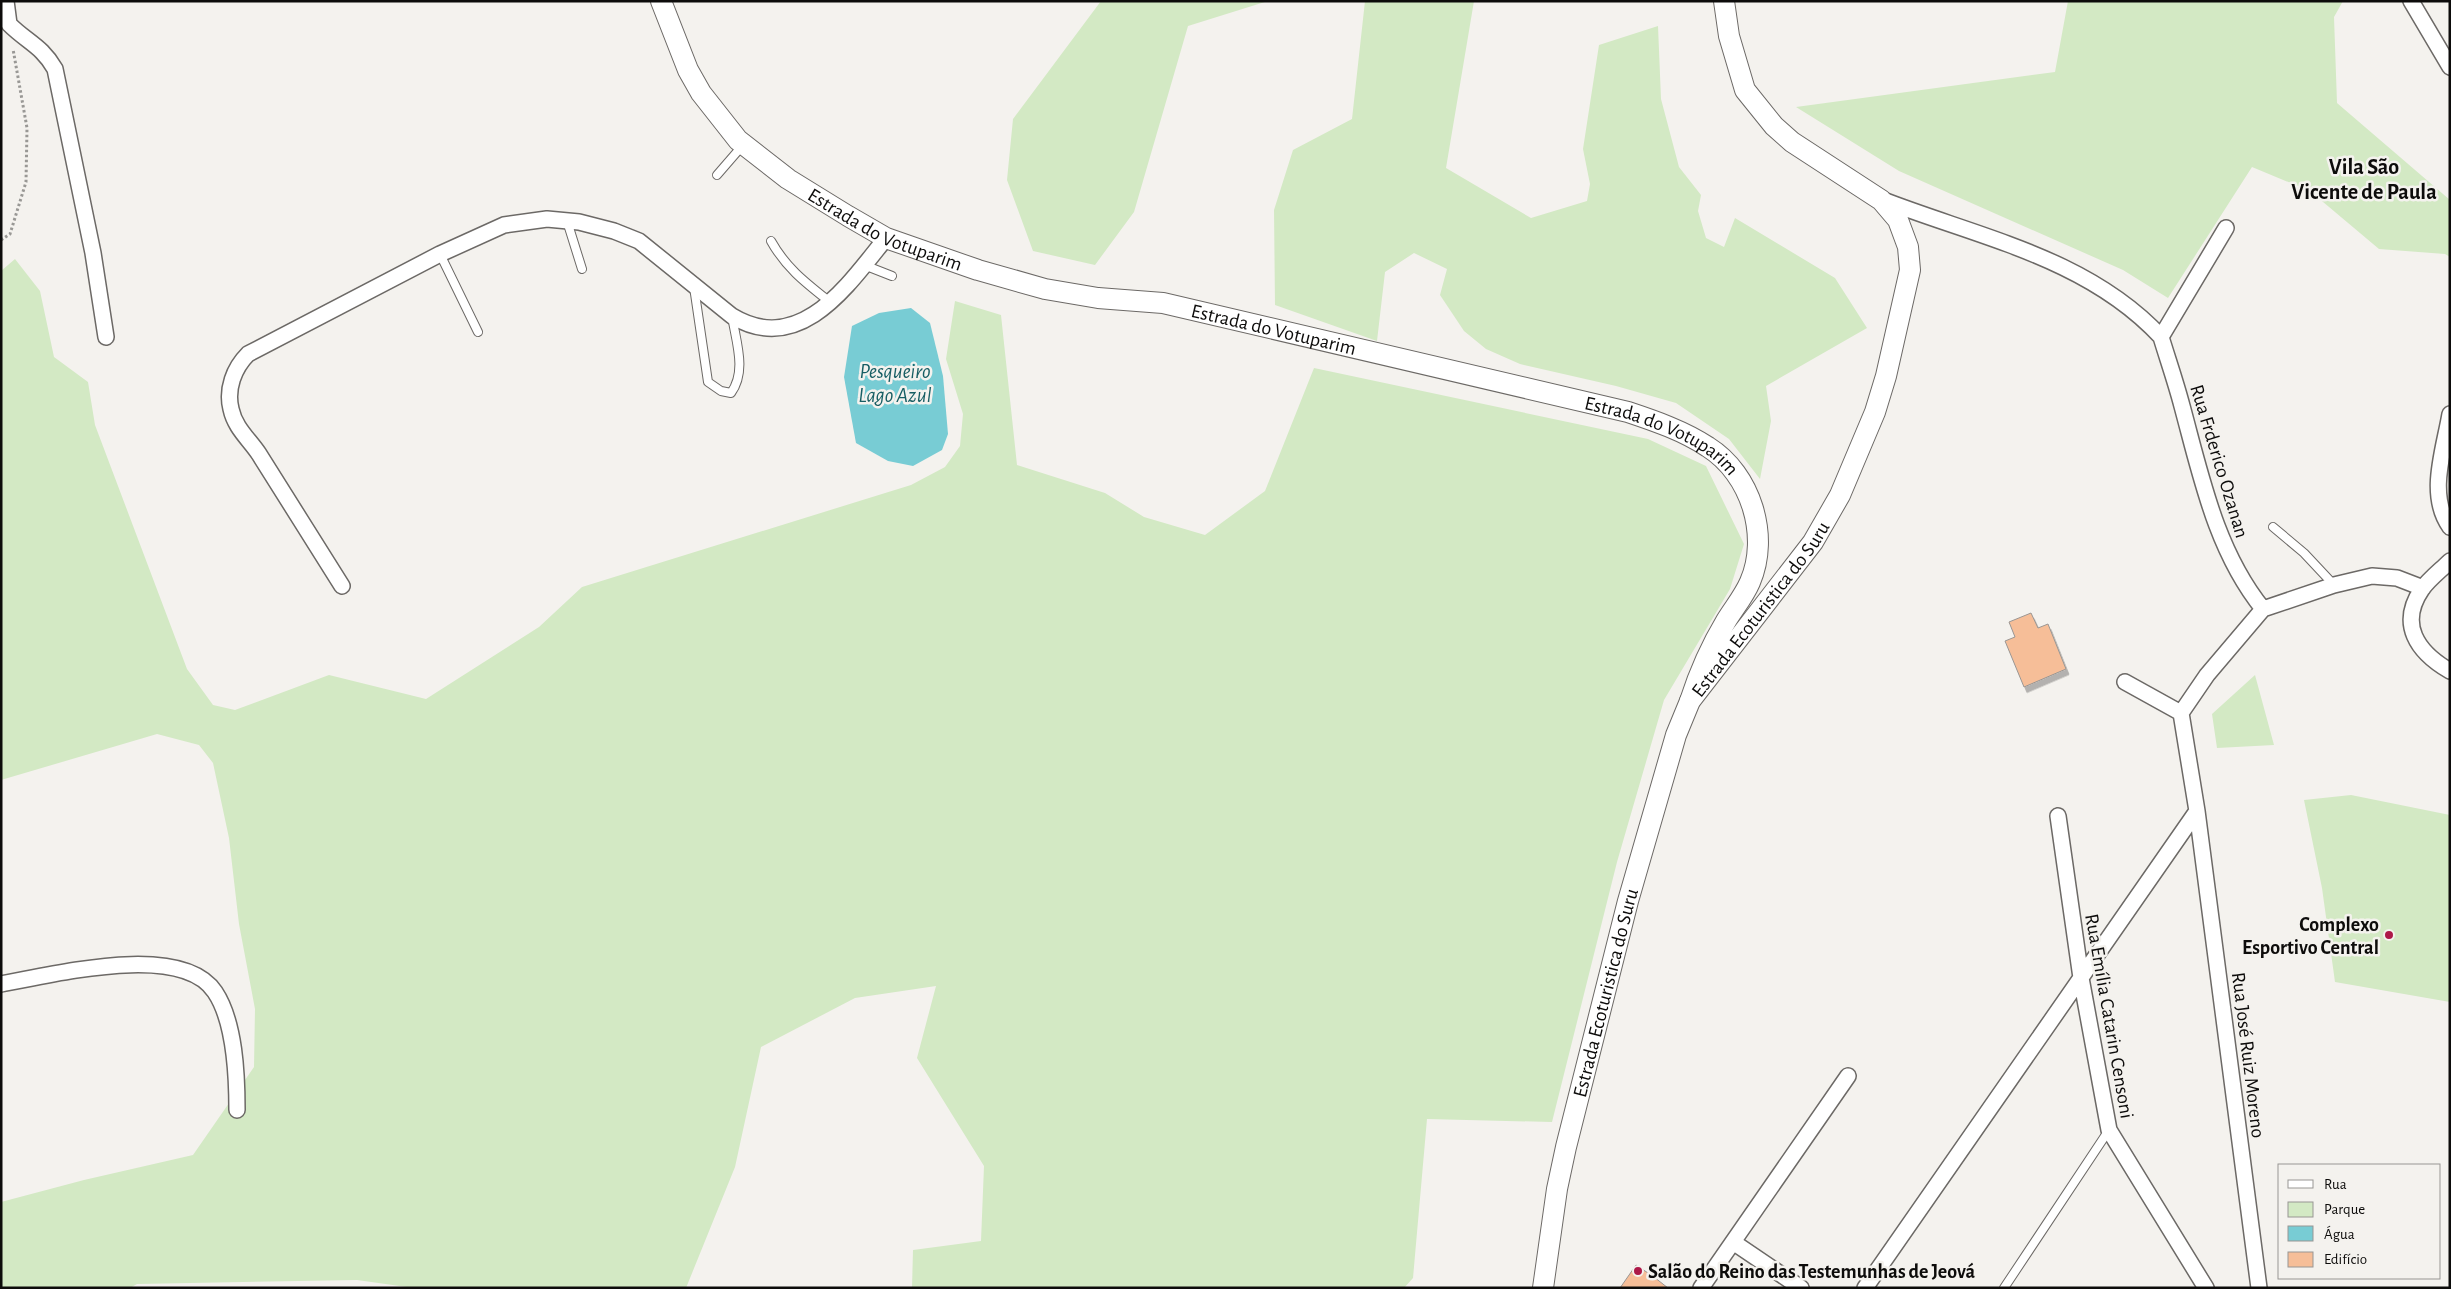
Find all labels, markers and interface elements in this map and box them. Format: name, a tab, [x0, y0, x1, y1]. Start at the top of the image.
district label: Vila São Vicente de Paula	[2291, 156, 2437, 203]
street label: Estrada do Votuparim	[804, 185, 965, 275]
street label: Estrada do Votuparim	[1189, 301, 1358, 359]
water label: Pesqueiro Lago Azul	[858, 361, 932, 406]
street label: Rua Frderico Ozanan	[2186, 382, 2252, 540]
street label: Estrada do Votuparim	[1583, 393, 1742, 479]
street label: Estrada Ecoturistica do Suru	[1688, 518, 1834, 701]
street label: Estrada Ecoturistica do Suru	[1570, 886, 1642, 1099]
street label: Rua Emília Catarin Censoni	[2081, 912, 2137, 1120]
place label: Complexo Esportivo Central	[2242, 915, 2379, 958]
marker: Complexo Esportivo Central	[2383, 929, 2395, 941]
street label: Rua José Ruiz Moreno	[2228, 971, 2268, 1139]
legend	[2278, 1164, 2441, 1279]
text: Rua	[2324, 1177, 2347, 1192]
text: Parque	[2324, 1202, 2365, 1217]
text: Água	[2324, 1225, 2355, 1242]
text: Edifício	[2324, 1252, 2367, 1267]
place label: Salão do Reino das Testemunhas de Jeová	[1648, 1262, 1976, 1282]
marker: Salão do Reino das Testemunhas de Jeová	[1632, 1265, 1644, 1277]

